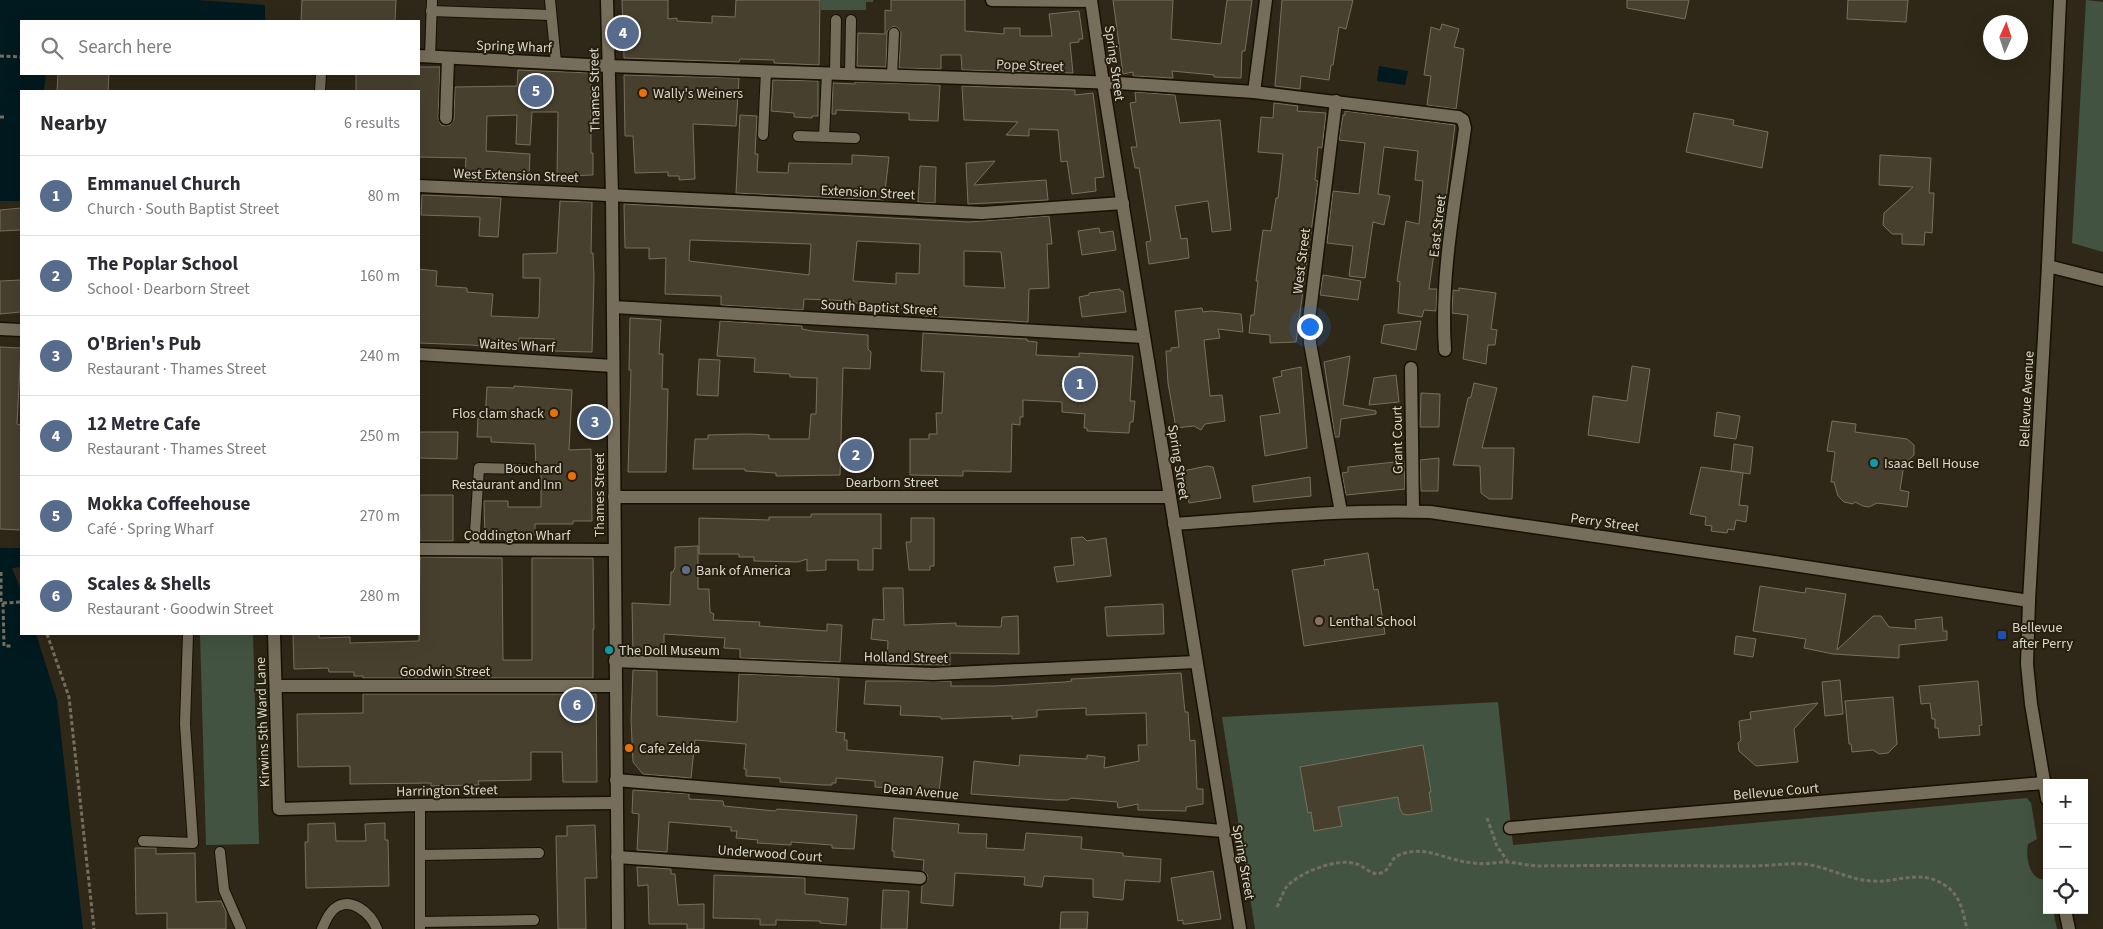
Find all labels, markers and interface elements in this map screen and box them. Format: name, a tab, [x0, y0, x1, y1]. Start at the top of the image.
pin: 4	[607, 14, 639, 52]
north arrow	[1983, 15, 2028, 60]
search box	[20, 20, 420, 75]
street label: Spring Street	[1099, 24, 1129, 102]
icon: search	[38, 34, 66, 62]
text: Search here	[78, 34, 172, 61]
street label: Spring Wharf	[476, 36, 553, 58]
street label: Thames Street	[584, 47, 606, 132]
street label: Pope Street	[996, 55, 1064, 77]
pin: 5	[520, 72, 552, 110]
place label: Wally's Weiners	[653, 84, 743, 104]
marker: Wally's Weiners	[637, 87, 649, 99]
text: Nearby	[40, 108, 107, 138]
text: 6 results	[344, 112, 400, 134]
street label: West Extension Street	[453, 164, 579, 188]
text: Emmanuel Church	[87, 171, 241, 198]
street label: Extension Street	[820, 181, 916, 205]
text: 1	[52, 185, 60, 207]
text: 80 m	[368, 185, 400, 207]
street label: East Street	[1424, 194, 1452, 258]
text: Church · South Baptist Street	[87, 198, 279, 220]
street label: West Street	[1288, 227, 1316, 295]
text: The Poplar School	[87, 251, 238, 278]
text: 2	[52, 265, 60, 287]
text: 160 m	[360, 265, 400, 287]
text: School · Dearborn Street	[87, 278, 250, 300]
street label: South Baptist Street	[820, 295, 938, 321]
your location	[1297, 314, 1323, 340]
text: O'Brien's Pub	[87, 331, 201, 358]
street label: Waites Wharf	[478, 334, 556, 358]
text: 3	[52, 345, 60, 367]
text: 240 m	[360, 345, 400, 367]
street label: Bellevue Avenue	[2014, 350, 2040, 448]
text: Restaurant · Thames Street	[87, 358, 266, 380]
pin: 1	[1064, 365, 1096, 403]
pin: 3	[579, 403, 611, 441]
place label: Flos clam shack	[452, 404, 544, 424]
street label: Grant Court	[1387, 405, 1409, 474]
marker: Flos clam shack	[548, 407, 560, 419]
text: 12 Metre Cafe	[87, 411, 201, 438]
street label: Spring Street	[1162, 423, 1194, 502]
text: 4	[52, 425, 60, 447]
text: 250 m	[360, 425, 400, 447]
pin: 2	[840, 436, 872, 474]
text: Restaurant · Thames Street	[87, 438, 266, 460]
street label: Thames Street	[590, 453, 610, 537]
place label: Isaac Bell House	[1884, 454, 1979, 474]
marker: Isaac Bell House	[1868, 457, 1880, 469]
place label: Bouchard Restaurant and Inn	[451, 459, 562, 495]
marker: Bouchard Restaurant and Inn	[566, 470, 578, 482]
street label: Dearborn Street	[846, 473, 939, 493]
text: Mokka Coffeehouse	[87, 491, 250, 518]
text: 5	[52, 505, 60, 527]
text: 270 m	[360, 505, 400, 527]
street label: Perry Street	[1569, 508, 1641, 538]
text: Café · Spring Wharf	[87, 518, 214, 540]
street label: Coddington Wharf	[464, 526, 571, 546]
place label: Bank of America	[696, 561, 791, 581]
marker: Bank of America	[680, 564, 692, 576]
text: Scales & Shells	[87, 571, 211, 598]
text: 6	[52, 585, 60, 607]
text: 280 m	[360, 585, 400, 607]
text: Restaurant · Goodwin Street	[87, 598, 273, 620]
place label: Lenthal School	[1329, 612, 1417, 632]
marker: Lenthal School	[1313, 615, 1325, 627]
place label: Bellevue after Perry	[2012, 618, 2073, 654]
marker: Bellevue after Perry	[1996, 629, 2008, 641]
place label: The Doll Museum	[619, 641, 720, 661]
marker: The Doll Museum	[603, 644, 615, 656]
street label: Holland Street	[864, 647, 949, 669]
street label: Kirwins 5th Ward Lane	[251, 657, 275, 787]
street label: Goodwin Street	[400, 662, 491, 682]
pin: 6	[561, 686, 593, 724]
place label: Cafe Zelda	[639, 739, 700, 759]
marker: Cafe Zelda	[623, 742, 635, 754]
street label: Bellevue Court	[1732, 778, 1820, 806]
street label: Dean Avenue	[882, 779, 960, 805]
map controls	[2043, 779, 2088, 914]
button: +	[2043, 779, 2088, 824]
street label: Harrington Street	[396, 780, 498, 802]
street label: Spring Street	[1227, 823, 1260, 902]
button: −	[2043, 824, 2088, 869]
street label: Underwood Court	[717, 840, 823, 868]
button: locate	[2043, 869, 2088, 914]

